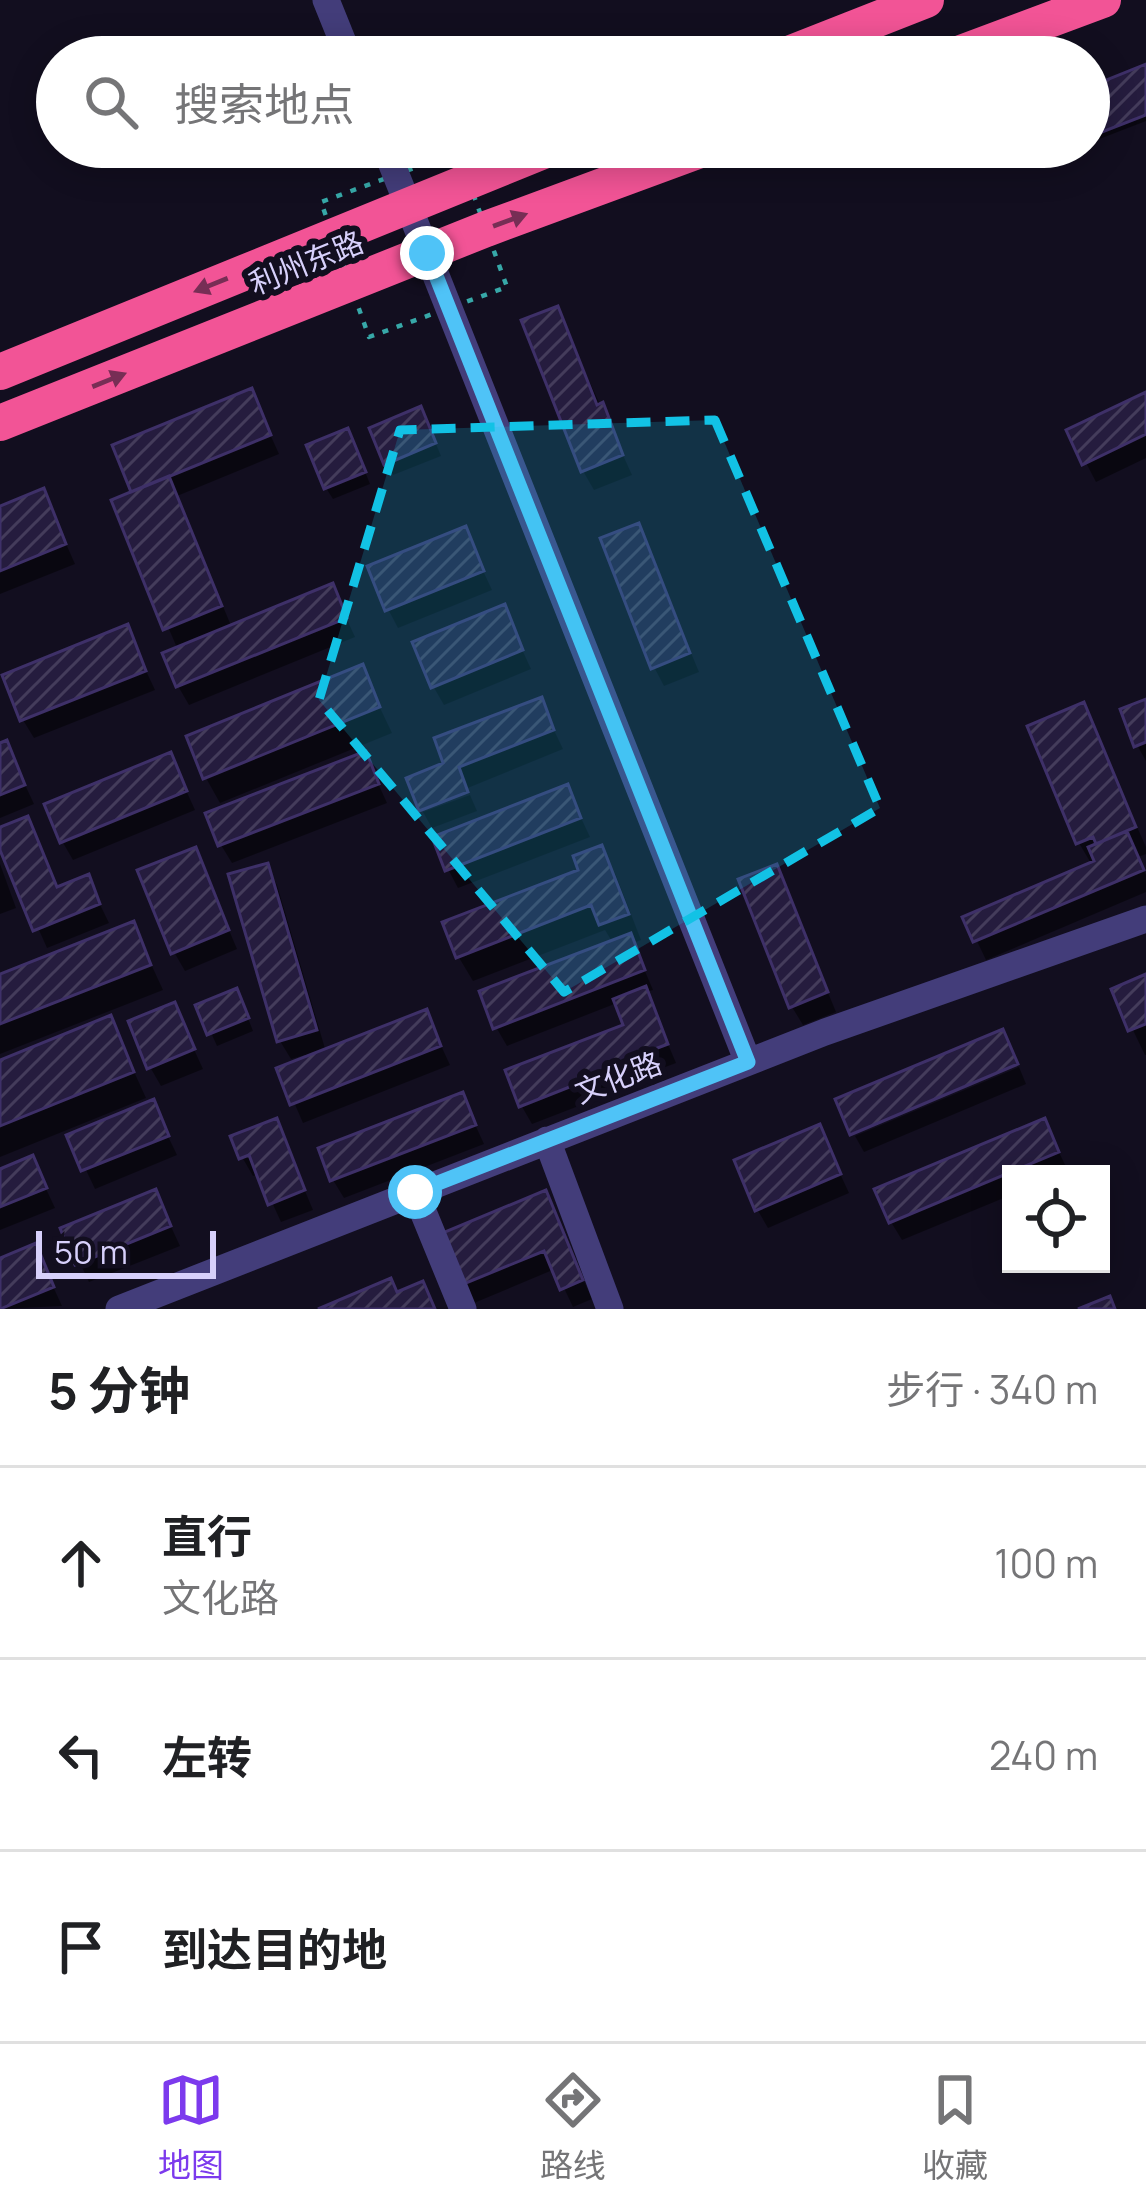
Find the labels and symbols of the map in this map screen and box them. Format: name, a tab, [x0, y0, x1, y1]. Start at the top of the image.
one-way arrow	[492, 210, 528, 229]
street label: 利州东路	[243, 221, 369, 303]
route end	[400, 226, 454, 280]
one-way arrow	[193, 276, 229, 295]
one-way arrow	[91, 370, 127, 389]
street label: 文化路	[569, 1042, 667, 1112]
route start	[388, 1165, 442, 1219]
scale bar	[36, 1225, 216, 1278]

